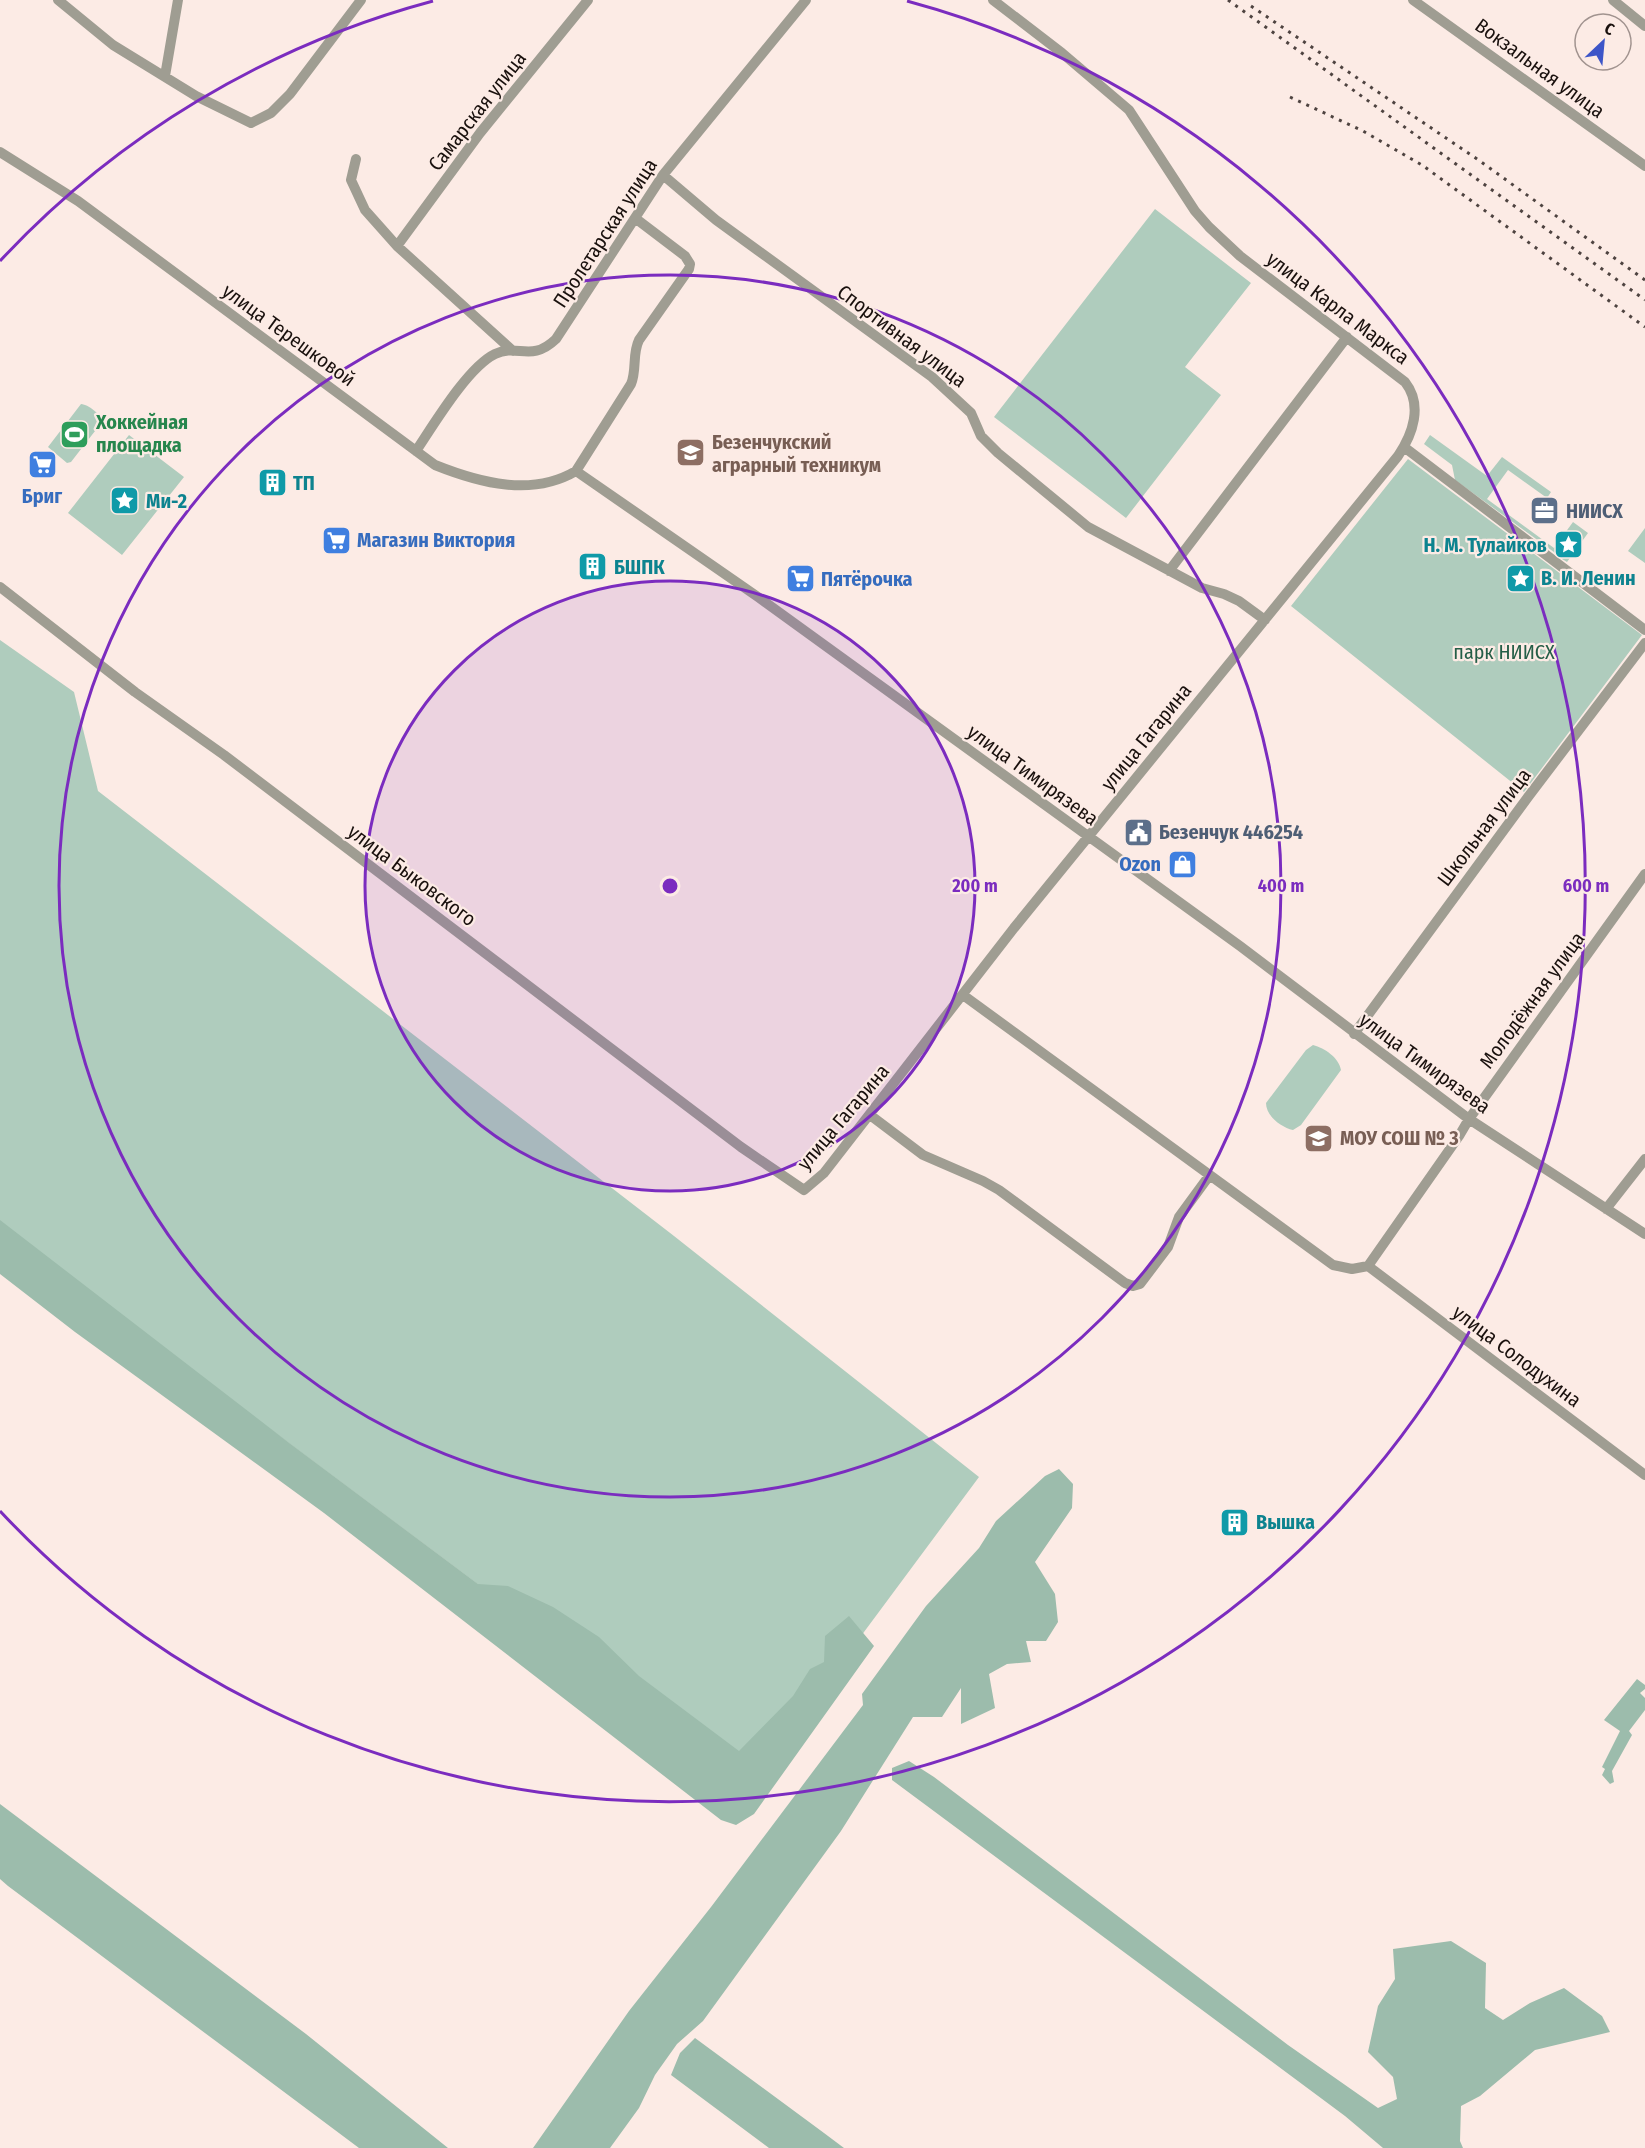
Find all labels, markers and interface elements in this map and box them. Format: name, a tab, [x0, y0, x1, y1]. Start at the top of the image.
north arrow	[1573, 12, 1633, 72]
street label: Вокзальная улица	[1471, 13, 1609, 123]
text: С	[1601, 19, 1618, 40]
street label: Самарская улица	[423, 47, 531, 175]
street label: Пролетарская улица	[548, 154, 662, 312]
street label: улица Карла Маркса	[1262, 247, 1414, 369]
street label: улица Терешковой	[218, 279, 360, 391]
street label: Спортивная улица	[833, 280, 971, 392]
place label: Хоккейная площадка	[95, 410, 188, 457]
sports icon: Хоккейная площадка	[59, 418, 91, 450]
place label: Безенчукский аграрный техникум	[712, 430, 881, 477]
school or university icon: Безенчукский аграрный техникум	[675, 437, 707, 469]
supermarket icon: Бриг	[26, 449, 58, 481]
building icon: ТП	[256, 467, 288, 499]
place label: ТП	[293, 471, 315, 495]
place label: Бриг	[22, 484, 62, 508]
place icon: Ми-2	[109, 485, 141, 517]
place label: Ми-2	[146, 489, 187, 513]
office icon: НИИСХ	[1529, 495, 1561, 527]
place label: НИИСХ	[1566, 499, 1623, 523]
supermarket icon: Магазин Виктория	[320, 524, 352, 556]
place label: Магазин Виктория	[357, 528, 515, 552]
place icon: Н. М. Тулайков	[1552, 529, 1584, 561]
place label: Н. М. Тулайков	[1423, 533, 1547, 557]
building icon: БШПК	[577, 551, 609, 583]
place label: БШПК	[614, 555, 665, 579]
place icon: В. И. Ленин	[1504, 562, 1536, 594]
supermarket icon: Пятёрочка	[784, 563, 816, 595]
place label: В. И. Ленин	[1541, 566, 1636, 590]
place label: Пятёрочка	[821, 567, 913, 591]
park label: парк НИИСХ	[1453, 640, 1555, 664]
street label: улица Гагарина	[1096, 679, 1196, 795]
street label: улица Тимирязева	[963, 719, 1103, 831]
street label: Школьная улица	[1432, 764, 1536, 890]
public building icon: Безенчук 446254	[1122, 816, 1154, 848]
street label: улица Быковского	[343, 819, 481, 931]
place label: Безенчук 446254	[1159, 820, 1303, 844]
shop icon: Ozon	[1166, 848, 1198, 880]
place label: Ozon	[1119, 852, 1161, 876]
text: 200 m	[951, 875, 998, 897]
text: 400 m	[1258, 875, 1304, 897]
text: 600 m	[1563, 875, 1609, 897]
centre of rings	[660, 876, 680, 896]
street label: Молодёжная улица	[1474, 927, 1590, 1073]
street label: улица Тимирязева	[1355, 1007, 1495, 1119]
street label: улица Гагарина	[792, 1059, 894, 1175]
school or university icon: МОУ СОШ № 3	[1303, 1122, 1335, 1154]
place label: МОУ СОШ № 3	[1340, 1126, 1459, 1150]
street label: улица Солодухина	[1448, 1300, 1586, 1412]
building icon: Вышка	[1219, 1506, 1251, 1538]
place label: Вышка	[1256, 1510, 1315, 1534]

